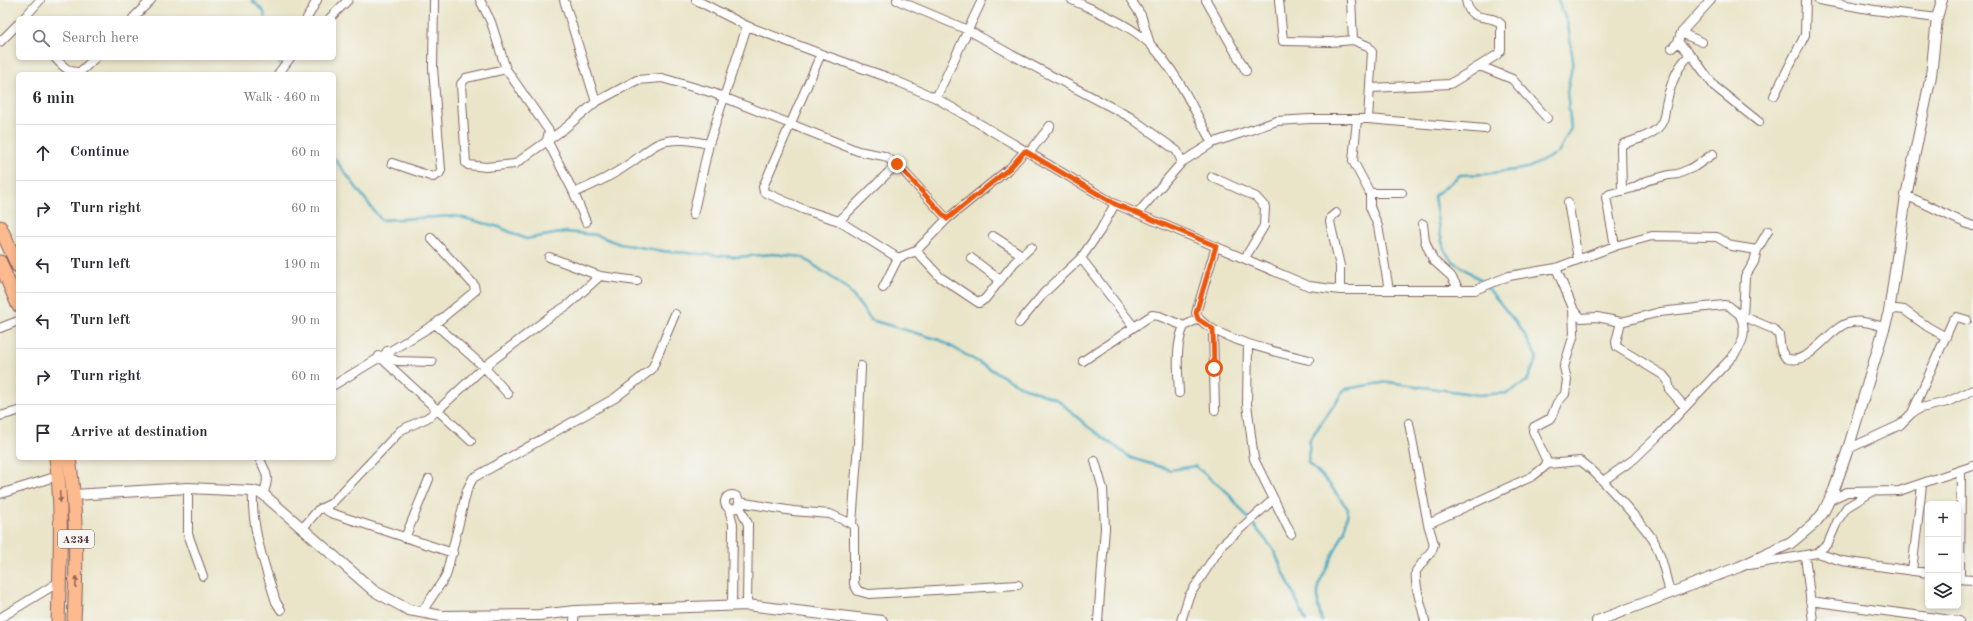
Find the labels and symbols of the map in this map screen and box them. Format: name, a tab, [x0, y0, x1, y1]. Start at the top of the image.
route end	[888, 155, 906, 173]
route start	[1205, 359, 1223, 377]
one-way arrow	[56, 491, 63, 503]
road number: A234	[58, 530, 94, 548]
one-way arrow	[73, 575, 79, 588]

